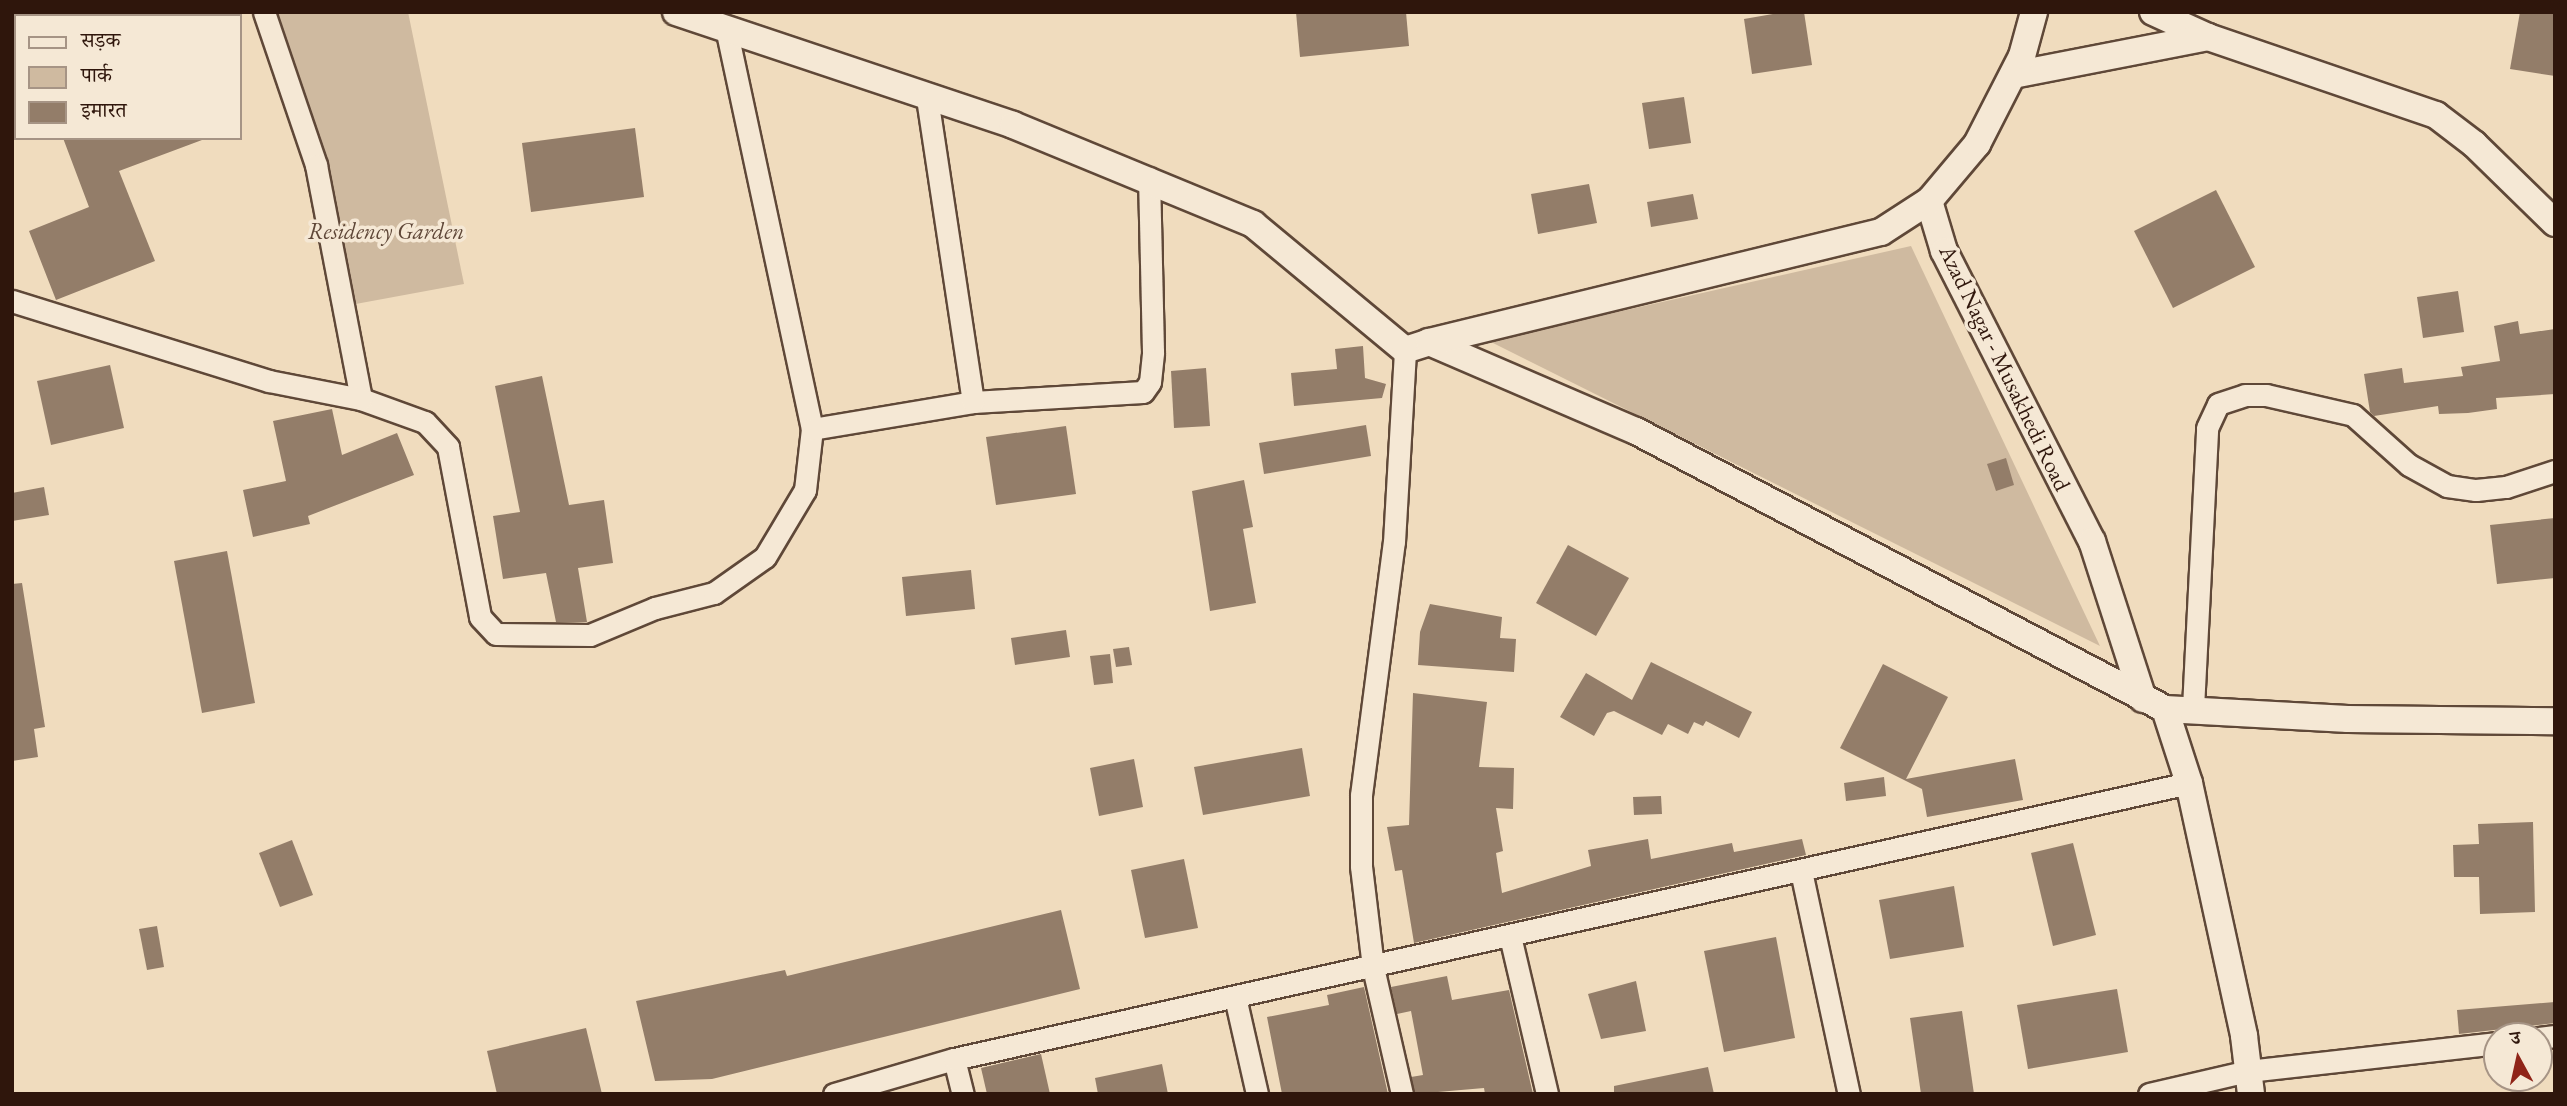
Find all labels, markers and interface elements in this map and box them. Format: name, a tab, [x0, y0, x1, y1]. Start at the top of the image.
legend	[14, 14, 242, 140]
text: सड़क	[81, 26, 120, 53]
text: पार्क	[81, 61, 112, 88]
text: इमारत	[81, 96, 127, 123]
park label: Residency Garden	[308, 217, 464, 245]
street label: Azad Nagar - Musakhedi Road	[1933, 241, 2077, 495]
north arrow	[2483, 1022, 2553, 1092]
text: उ	[2509, 1025, 2522, 1051]

